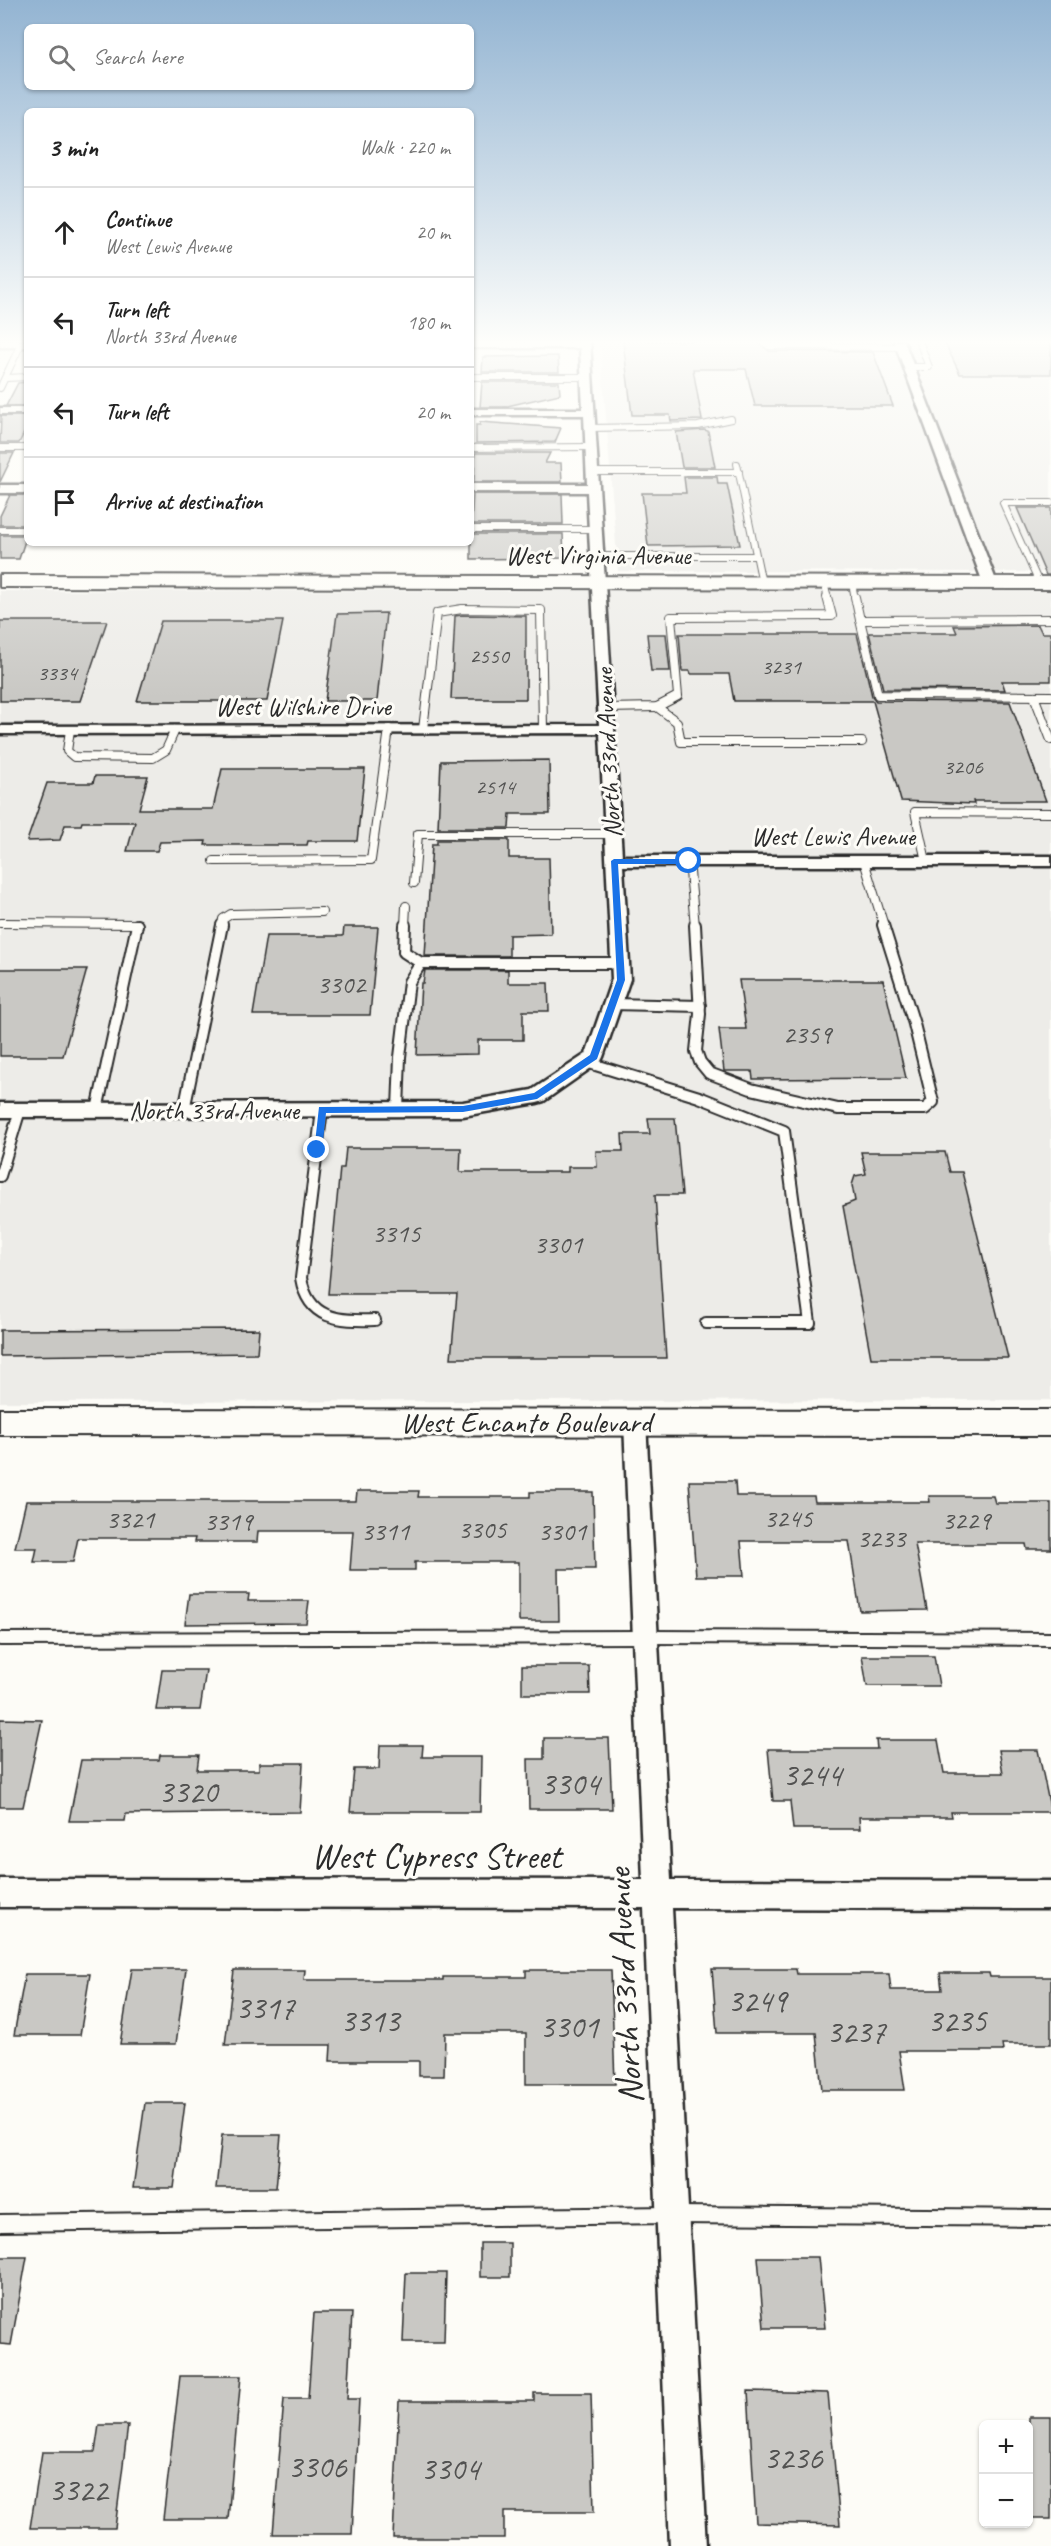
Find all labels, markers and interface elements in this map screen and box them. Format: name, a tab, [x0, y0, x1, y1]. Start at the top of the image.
search box	[24, 24, 474, 90]
icon: search	[45, 41, 78, 74]
text: Search here	[93, 43, 183, 71]
text: 3 min	[48, 131, 98, 164]
text: Walk · 220 m	[360, 135, 450, 160]
text: Continue	[105, 206, 171, 234]
icon: ahead	[48, 216, 81, 249]
text: 20 m	[416, 220, 450, 245]
text: West Lewis Avenue	[105, 234, 231, 259]
text: Turn left	[105, 296, 169, 324]
icon: left	[48, 306, 81, 339]
text: 180 m	[407, 310, 450, 335]
text: North 33rd Avenue	[105, 324, 236, 349]
icon: left	[48, 396, 81, 429]
text: Turn left	[105, 398, 169, 426]
text: 20 m	[416, 400, 450, 425]
icon: arrive	[48, 486, 81, 519]
text: Arrive at destination	[105, 488, 262, 516]
street label: West Virginia Avenue	[505, 539, 692, 572]
house number: 2550	[469, 642, 511, 670]
house number: 3231	[761, 653, 802, 681]
house number: 3334	[37, 659, 79, 687]
street label: North 33rd Avenue	[587, 666, 629, 839]
street label: West Wilshire Drive	[215, 690, 392, 723]
house number: 3206	[943, 753, 984, 781]
house number: 2514	[475, 773, 517, 801]
street label: West Lewis Avenue	[751, 820, 917, 853]
route start	[675, 847, 701, 873]
house number: 3302	[317, 967, 367, 1001]
house number: 2359	[783, 1017, 833, 1051]
street label: North 33rd Avenue	[129, 1094, 301, 1127]
route end	[303, 1136, 329, 1162]
house number: 3315	[372, 1216, 422, 1250]
house number: 3301	[534, 1227, 584, 1261]
street label: West Encanto Boulevard	[401, 1403, 656, 1441]
house number: 3245	[764, 1501, 814, 1535]
house number: 3321	[106, 1502, 156, 1536]
house number: 3229	[942, 1503, 992, 1537]
house number: 3319	[204, 1504, 254, 1538]
house number: 3305	[458, 1512, 508, 1546]
house number: 3311	[361, 1514, 411, 1548]
house number: 3301	[538, 1514, 588, 1548]
house number: 3233	[857, 1521, 907, 1555]
house number: 3244	[782, 1754, 845, 1796]
house number: 3304	[540, 1763, 603, 1805]
house number: 3320	[158, 1771, 220, 1813]
street label: West Cypress Street	[311, 1833, 564, 1879]
street label: North 33rd Avenue	[595, 1865, 653, 2105]
house number: 3249	[727, 1980, 790, 2022]
house number: 3317	[235, 1987, 297, 2029]
house number: 3313	[340, 2000, 402, 2042]
house number: 3235	[927, 2000, 989, 2042]
house number: 3301	[539, 2006, 601, 2048]
house number: 3237	[826, 2011, 888, 2053]
map controls	[979, 2420, 1033, 2528]
button: +	[979, 2420, 1033, 2474]
house number: 3236	[763, 2437, 824, 2479]
house number: 3306	[287, 2446, 348, 2488]
house number: 3304	[420, 2448, 483, 2490]
house number: 3322	[48, 2469, 111, 2511]
button: −	[979, 2474, 1033, 2528]

